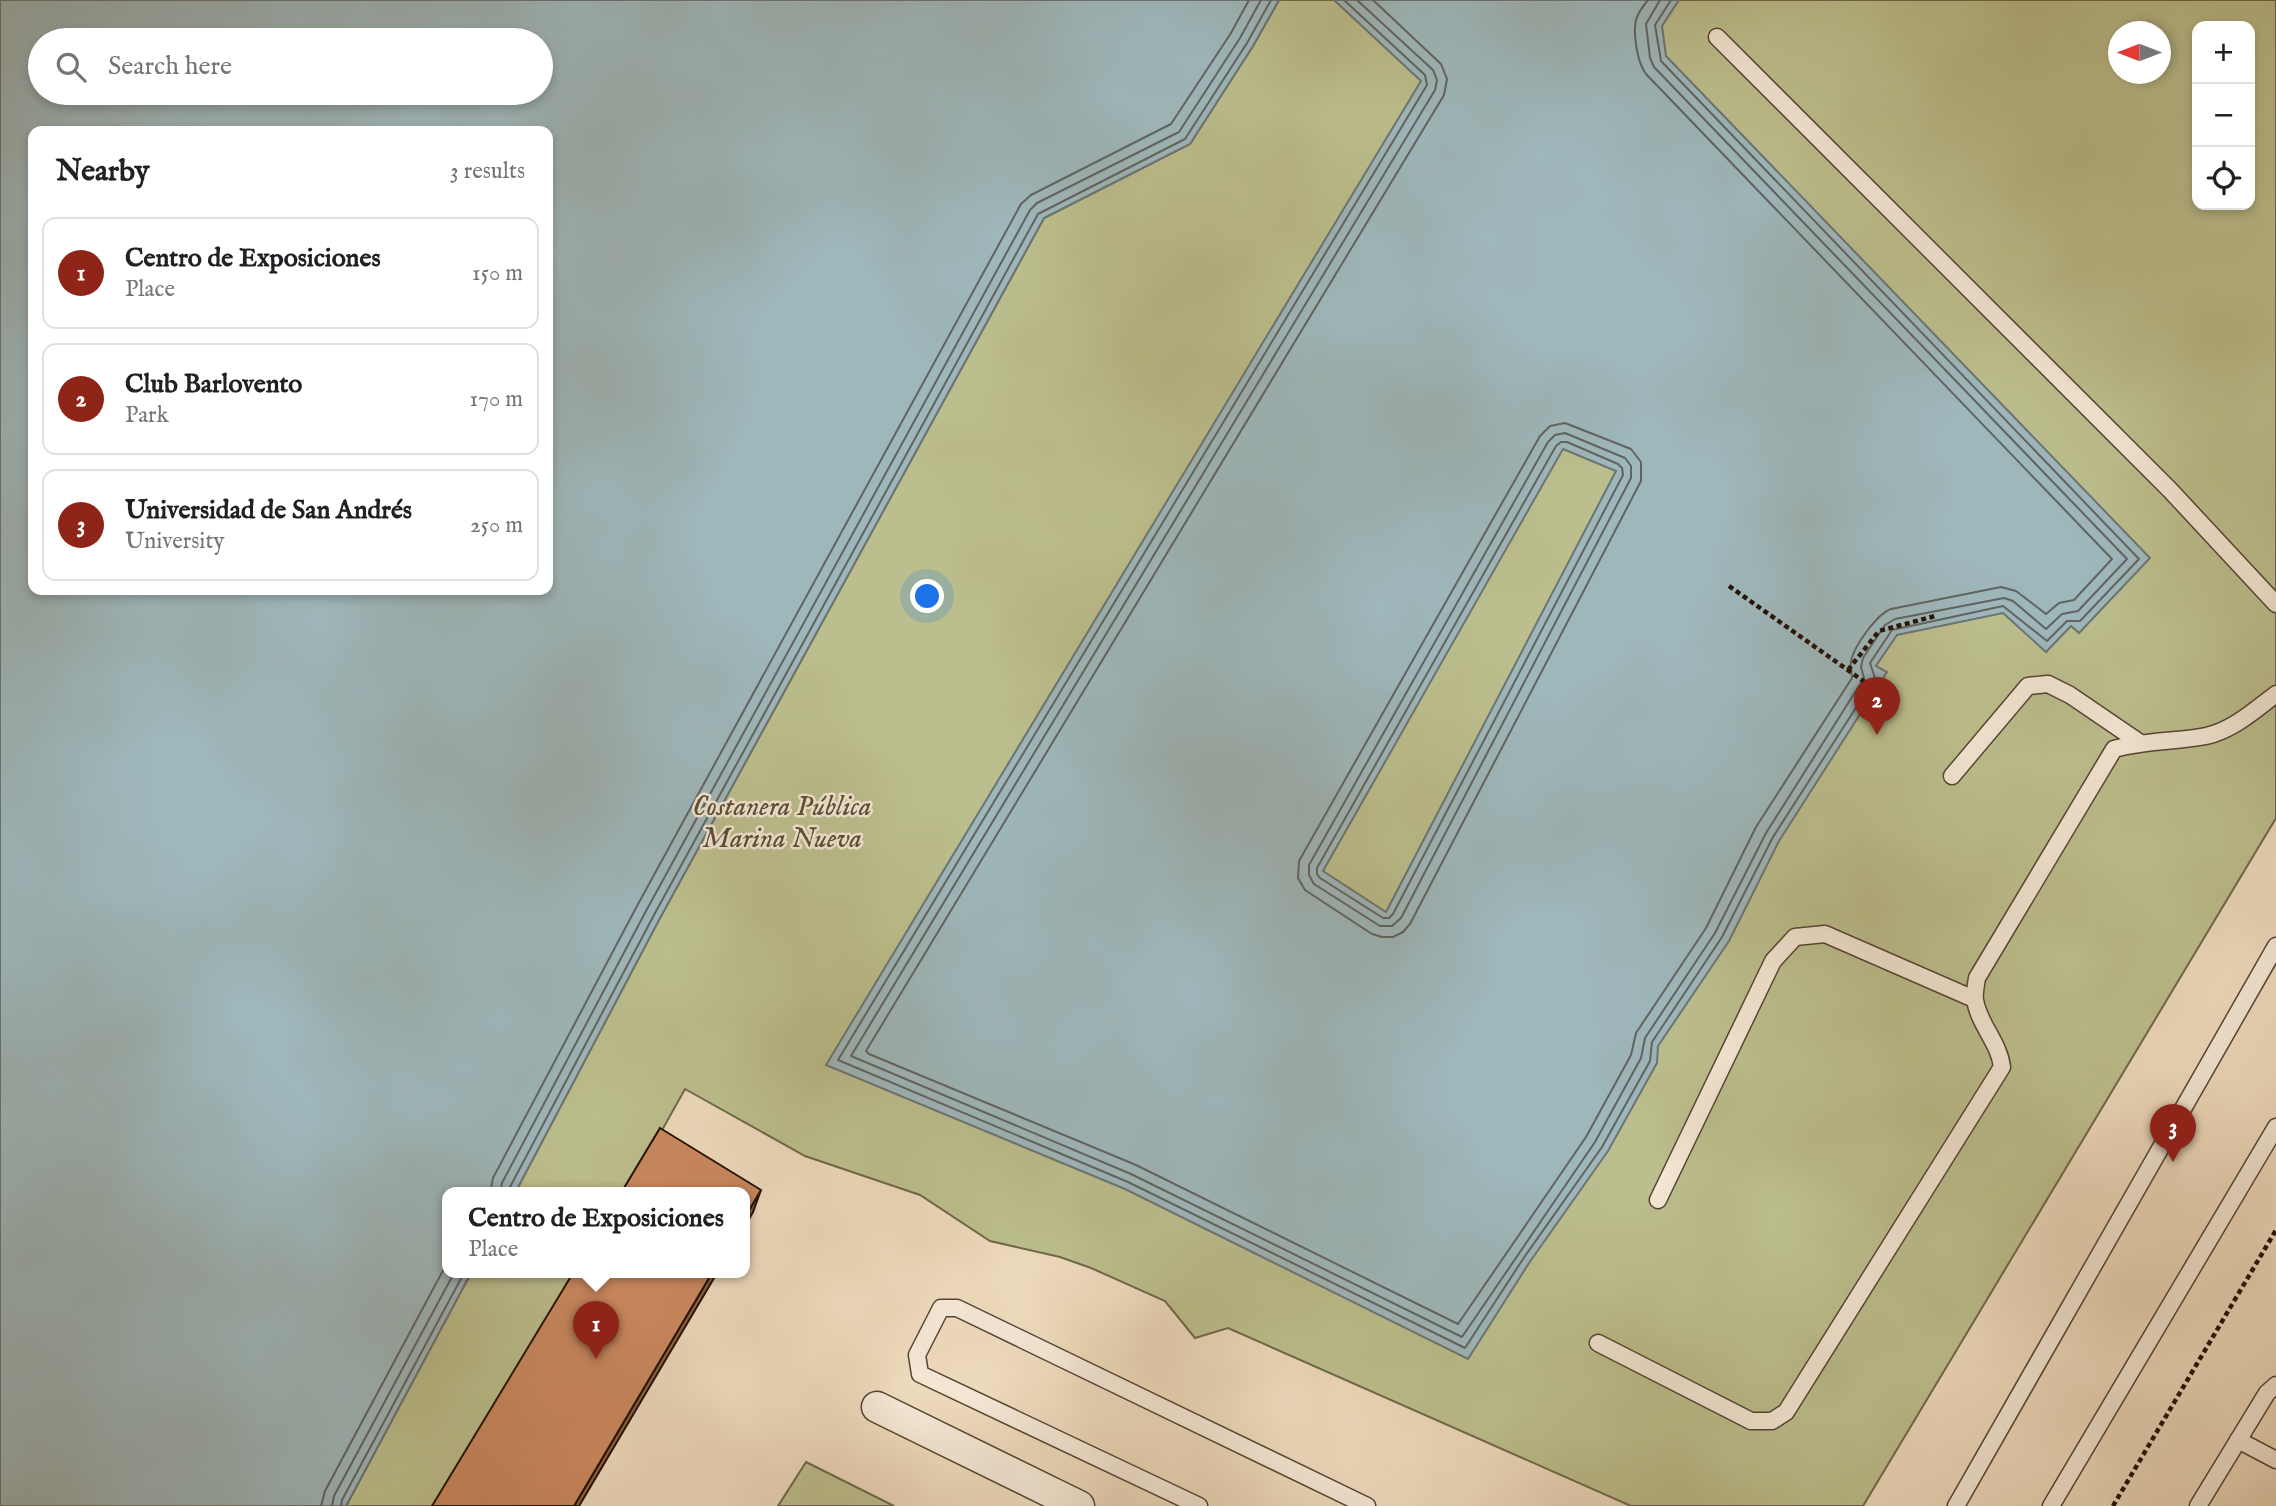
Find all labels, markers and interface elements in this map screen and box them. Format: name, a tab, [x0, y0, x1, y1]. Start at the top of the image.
north arrow	[2108, 21, 2171, 84]
map controls	[2192, 21, 2255, 210]
button: +	[2192, 21, 2255, 84]
search box	[28, 28, 553, 105]
icon: search	[52, 48, 90, 86]
text: Search here	[108, 50, 232, 83]
button: −	[2192, 84, 2255, 147]
button: locate	[2192, 147, 2255, 210]
text: Nearby	[56, 153, 149, 191]
text: 3 results	[450, 157, 525, 186]
text: Centro de Exposiciones	[125, 242, 381, 275]
text: 1	[77, 259, 85, 288]
text: 150 m	[472, 259, 523, 288]
text: Place	[125, 275, 175, 304]
text: Club Barlovento	[125, 368, 302, 401]
text: 2	[76, 385, 86, 414]
text: 170 m	[470, 385, 523, 414]
text: Park	[125, 401, 169, 430]
text: Universidad de San Andrés	[125, 494, 412, 527]
text: 3	[77, 511, 85, 540]
text: 250 m	[470, 511, 523, 540]
text: University	[125, 527, 225, 556]
your location	[910, 579, 944, 613]
pin: 2	[1854, 677, 1900, 735]
park label: Costanera Pública Marina Nueva	[693, 790, 871, 857]
pin: 3	[2150, 1104, 2196, 1162]
popup	[442, 1187, 750, 1278]
text: Centro de Exposiciones	[468, 1202, 724, 1235]
text: Place	[468, 1235, 518, 1264]
pin: 1	[573, 1301, 619, 1359]

